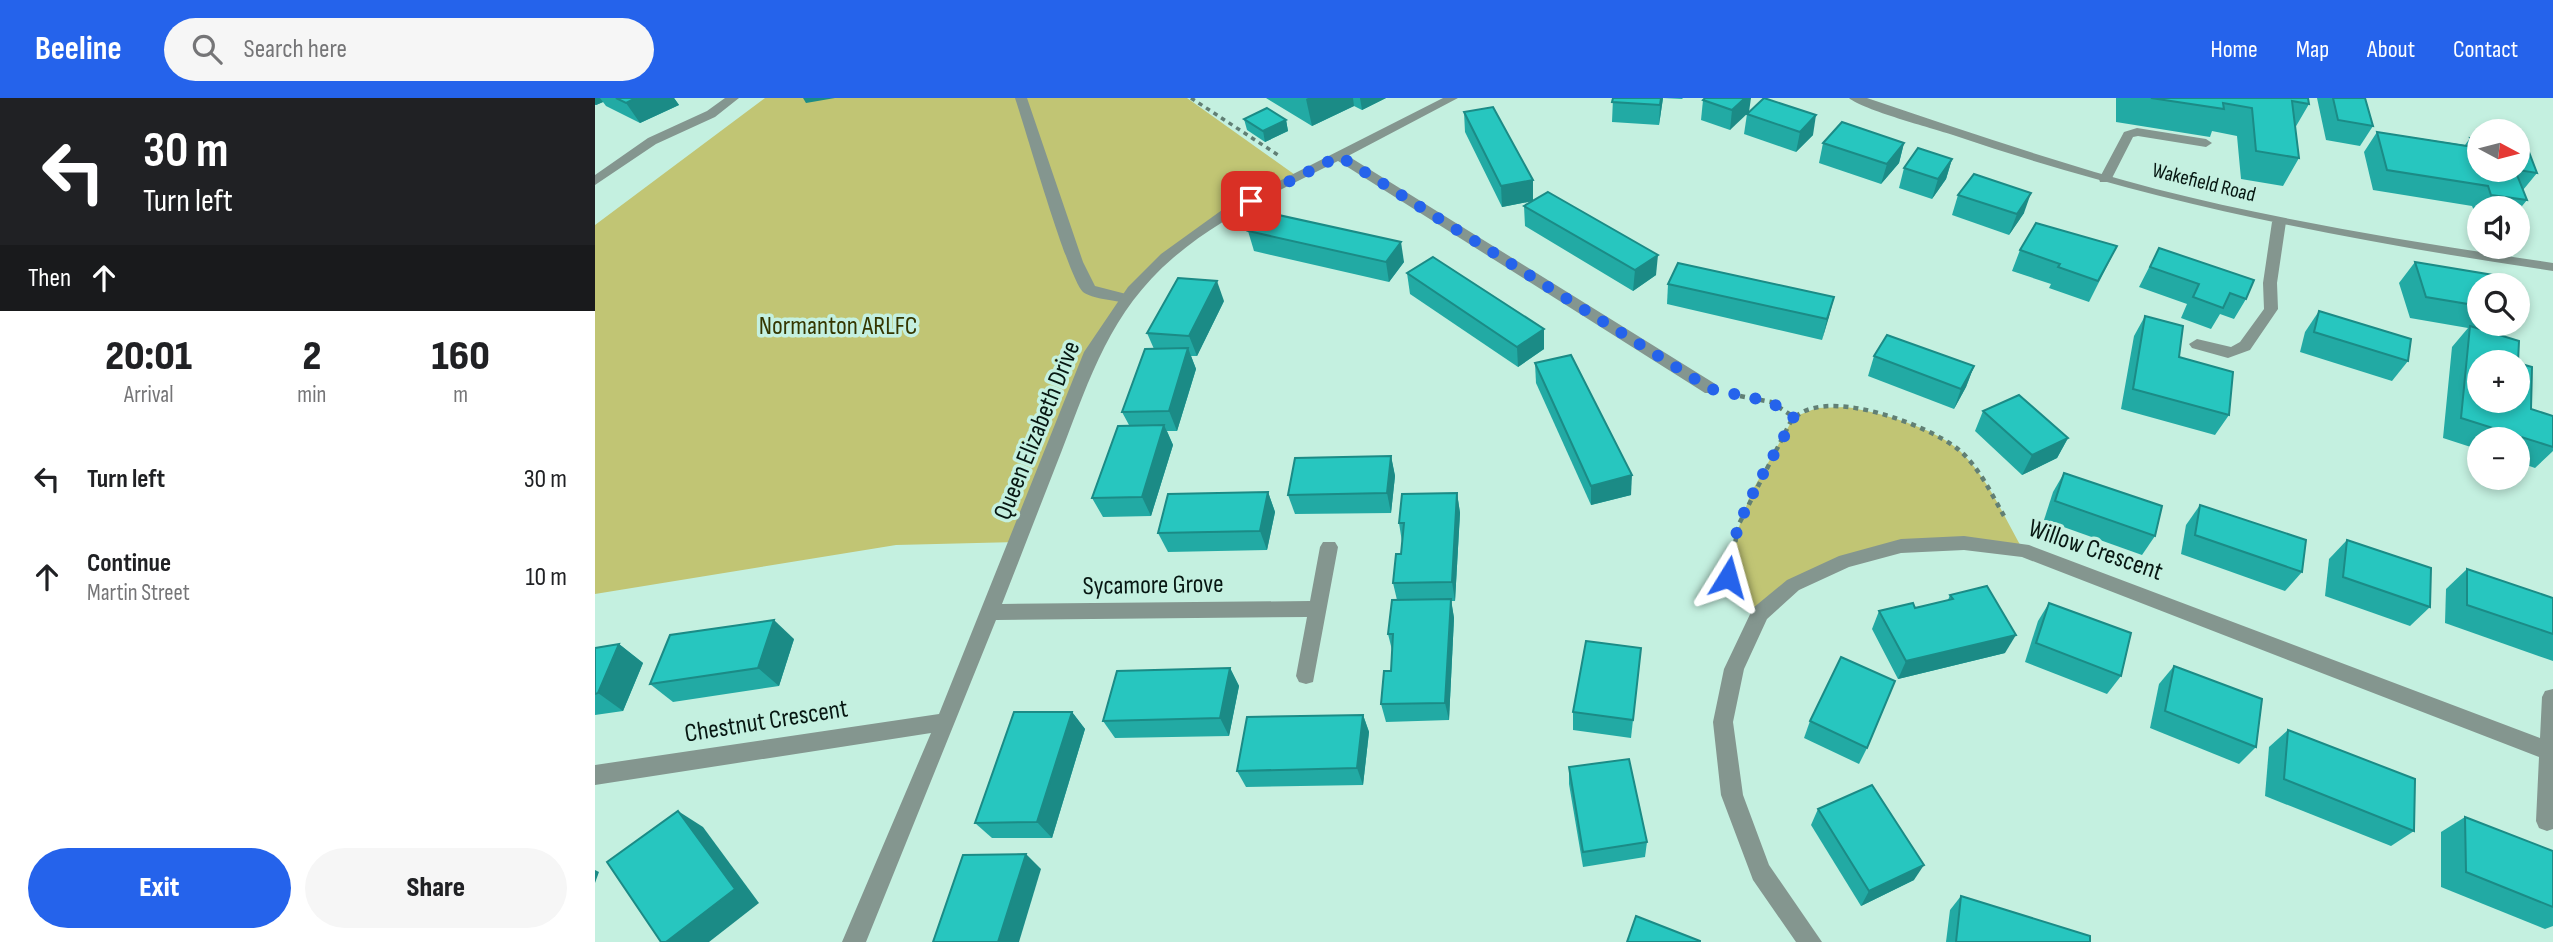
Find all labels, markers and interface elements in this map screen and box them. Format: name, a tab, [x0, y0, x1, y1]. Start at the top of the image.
search box	[164, 18, 654, 81]
text: Beeline	[35, 29, 122, 69]
icon: search	[188, 30, 226, 68]
text: Search here	[244, 34, 347, 65]
text: Home	[2210, 35, 2258, 64]
text: Map	[2296, 35, 2329, 64]
text: About	[2367, 35, 2415, 64]
text: Contact	[2453, 35, 2518, 64]
north arrow	[2467, 119, 2531, 182]
map controls	[2467, 119, 2530, 490]
text: 30 m	[143, 122, 228, 181]
icon: left	[28, 126, 119, 217]
street label: Wakefield Road	[2149, 158, 2258, 207]
pin	[1221, 171, 1281, 231]
text: Turn left	[143, 182, 233, 221]
icon: arrive	[1232, 182, 1270, 220]
button: sound	[2467, 196, 2530, 259]
icon: ahead	[85, 259, 123, 297]
text: Then	[28, 263, 71, 294]
button: search	[2467, 273, 2530, 336]
park label: Normanton ARLFC	[759, 311, 917, 342]
text: 20:01	[105, 331, 192, 382]
text: 2	[302, 331, 321, 382]
text: 160	[432, 331, 490, 382]
street label: Queen Elizabeth Drive	[987, 337, 1087, 524]
button: +	[2467, 350, 2530, 413]
text: Arrival	[124, 381, 173, 409]
text: min	[297, 381, 326, 409]
text: m	[453, 381, 468, 409]
button: −	[2467, 427, 2530, 490]
icon: left	[28, 460, 66, 498]
text: Turn left	[87, 464, 165, 495]
text: 30 m	[524, 464, 567, 495]
street label: Willow Crescent	[2024, 513, 2167, 588]
position arrow	[1691, 540, 1765, 614]
text: Continue	[87, 548, 171, 579]
icon: ahead	[28, 558, 66, 596]
text: 10 m	[525, 562, 567, 593]
street label: Sycamore Grove	[1082, 569, 1224, 602]
text: Martin Street	[87, 579, 190, 607]
street label: Chestnut Crescent	[682, 693, 850, 750]
button: Exit	[28, 848, 291, 928]
button: Share	[305, 848, 567, 928]

